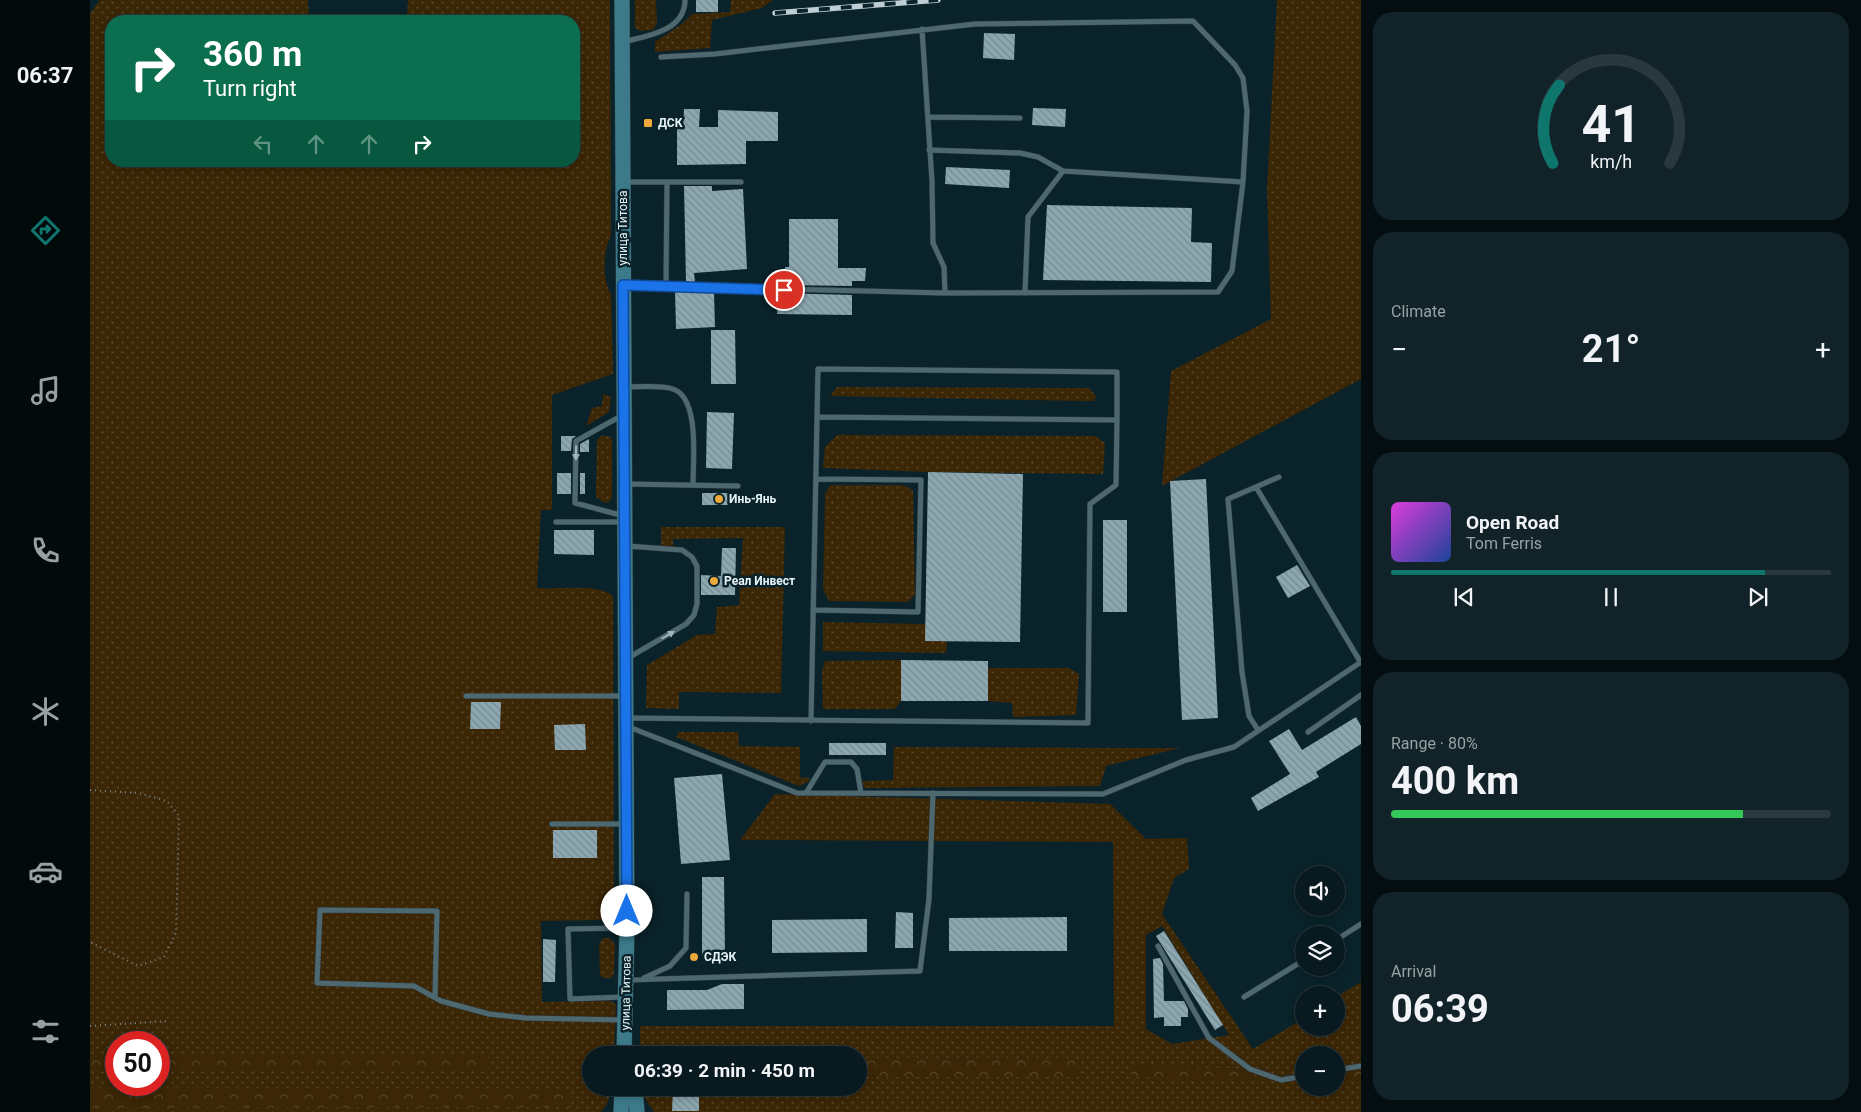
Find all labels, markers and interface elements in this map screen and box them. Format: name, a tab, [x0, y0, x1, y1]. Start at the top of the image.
text: 360 m	[203, 34, 302, 75]
icon: right	[120, 35, 185, 100]
text: 06:37	[17, 63, 73, 88]
text: Turn right	[203, 76, 297, 101]
text: 41	[1581, 94, 1641, 155]
place label: ДСК	[658, 116, 683, 130]
marker: ДСК	[642, 117, 654, 129]
icon: left	[249, 130, 277, 158]
icon: ahead	[302, 130, 330, 158]
icon: ahead	[355, 130, 383, 158]
icon: right	[408, 130, 436, 158]
text: km/h	[1590, 151, 1632, 172]
street label: улица Титова	[616, 191, 630, 265]
icon: directions	[28, 213, 63, 248]
pin	[763, 269, 805, 311]
icon: arrive	[770, 276, 798, 304]
text: Climate	[1391, 302, 1446, 321]
text: 21°	[1582, 327, 1640, 371]
text: −	[1391, 333, 1407, 366]
text: +	[1815, 333, 1831, 366]
icon: music	[28, 373, 63, 408]
one-way arrow	[572, 445, 580, 461]
place label: Инь-Янь	[729, 492, 777, 506]
marker: Инь-Янь	[713, 493, 725, 505]
text: Open Road	[1466, 511, 1559, 534]
icon: phone	[28, 533, 63, 568]
text: Tom Ferris	[1466, 534, 1542, 553]
place label: Реал Инвест	[724, 574, 795, 588]
marker: Реал Инвест	[708, 575, 720, 587]
icon: previous	[1450, 583, 1478, 611]
icon: pause	[1597, 583, 1625, 611]
icon: next	[1744, 583, 1772, 611]
one-way arrow	[661, 630, 674, 639]
icon: climate	[28, 694, 63, 729]
text: Range · 80%	[1391, 734, 1478, 753]
text: 400 km	[1391, 759, 1519, 803]
icon: car	[28, 854, 63, 889]
map controls	[1295, 866, 1345, 1096]
button: sound	[1295, 866, 1345, 916]
position arrow	[600, 884, 652, 936]
button: layers	[1295, 926, 1345, 976]
place label: СДЭК	[704, 950, 737, 964]
marker: СДЭК	[688, 951, 700, 963]
street label: улица Титова	[618, 955, 634, 1031]
text: Arrival	[1391, 962, 1436, 981]
button: +	[1295, 986, 1345, 1036]
text: 06:39	[1391, 987, 1489, 1031]
icon: filters	[28, 1014, 63, 1049]
speed limit sign: 50	[105, 1031, 170, 1096]
button: −	[1295, 1046, 1345, 1096]
text: 06:39 · 2 min · 450 m	[634, 1059, 815, 1082]

